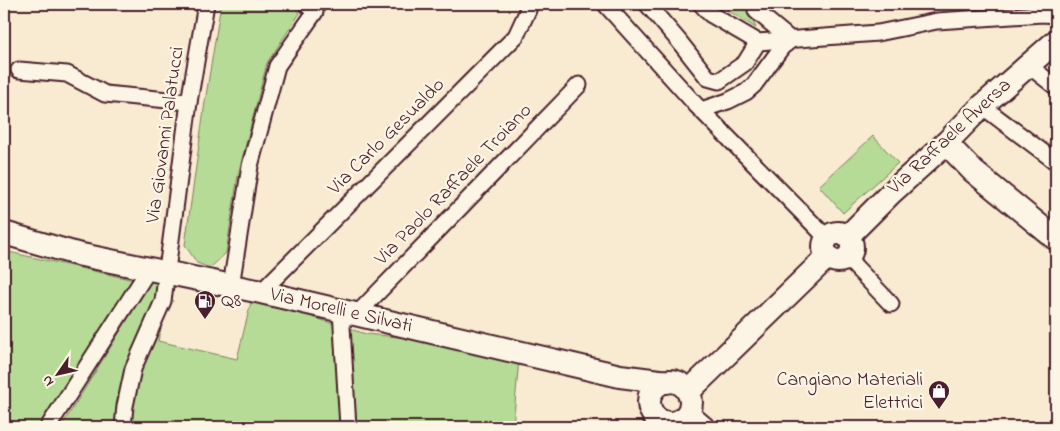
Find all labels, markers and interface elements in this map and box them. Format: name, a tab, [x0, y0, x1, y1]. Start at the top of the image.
street label: Via Giovanni Palatucci	[139, 45, 193, 226]
street label: Via Carlo Gesualdo	[321, 72, 452, 203]
street label: Via Raffaele Aversa	[881, 72, 1018, 203]
street label: Via Paolo Raffaele Troiano	[368, 97, 539, 273]
street label: Via Morelli e Silvati	[266, 280, 415, 341]
place label: Q8	[221, 287, 241, 316]
fuel station icon: Q8	[193, 289, 217, 320]
north arrow	[32, 348, 82, 398]
place label: Cangiano Materiali Elettrici	[777, 366, 923, 418]
text: N	[37, 371, 60, 390]
shop icon: Cangiano Materiali Elettrici	[927, 379, 951, 410]

